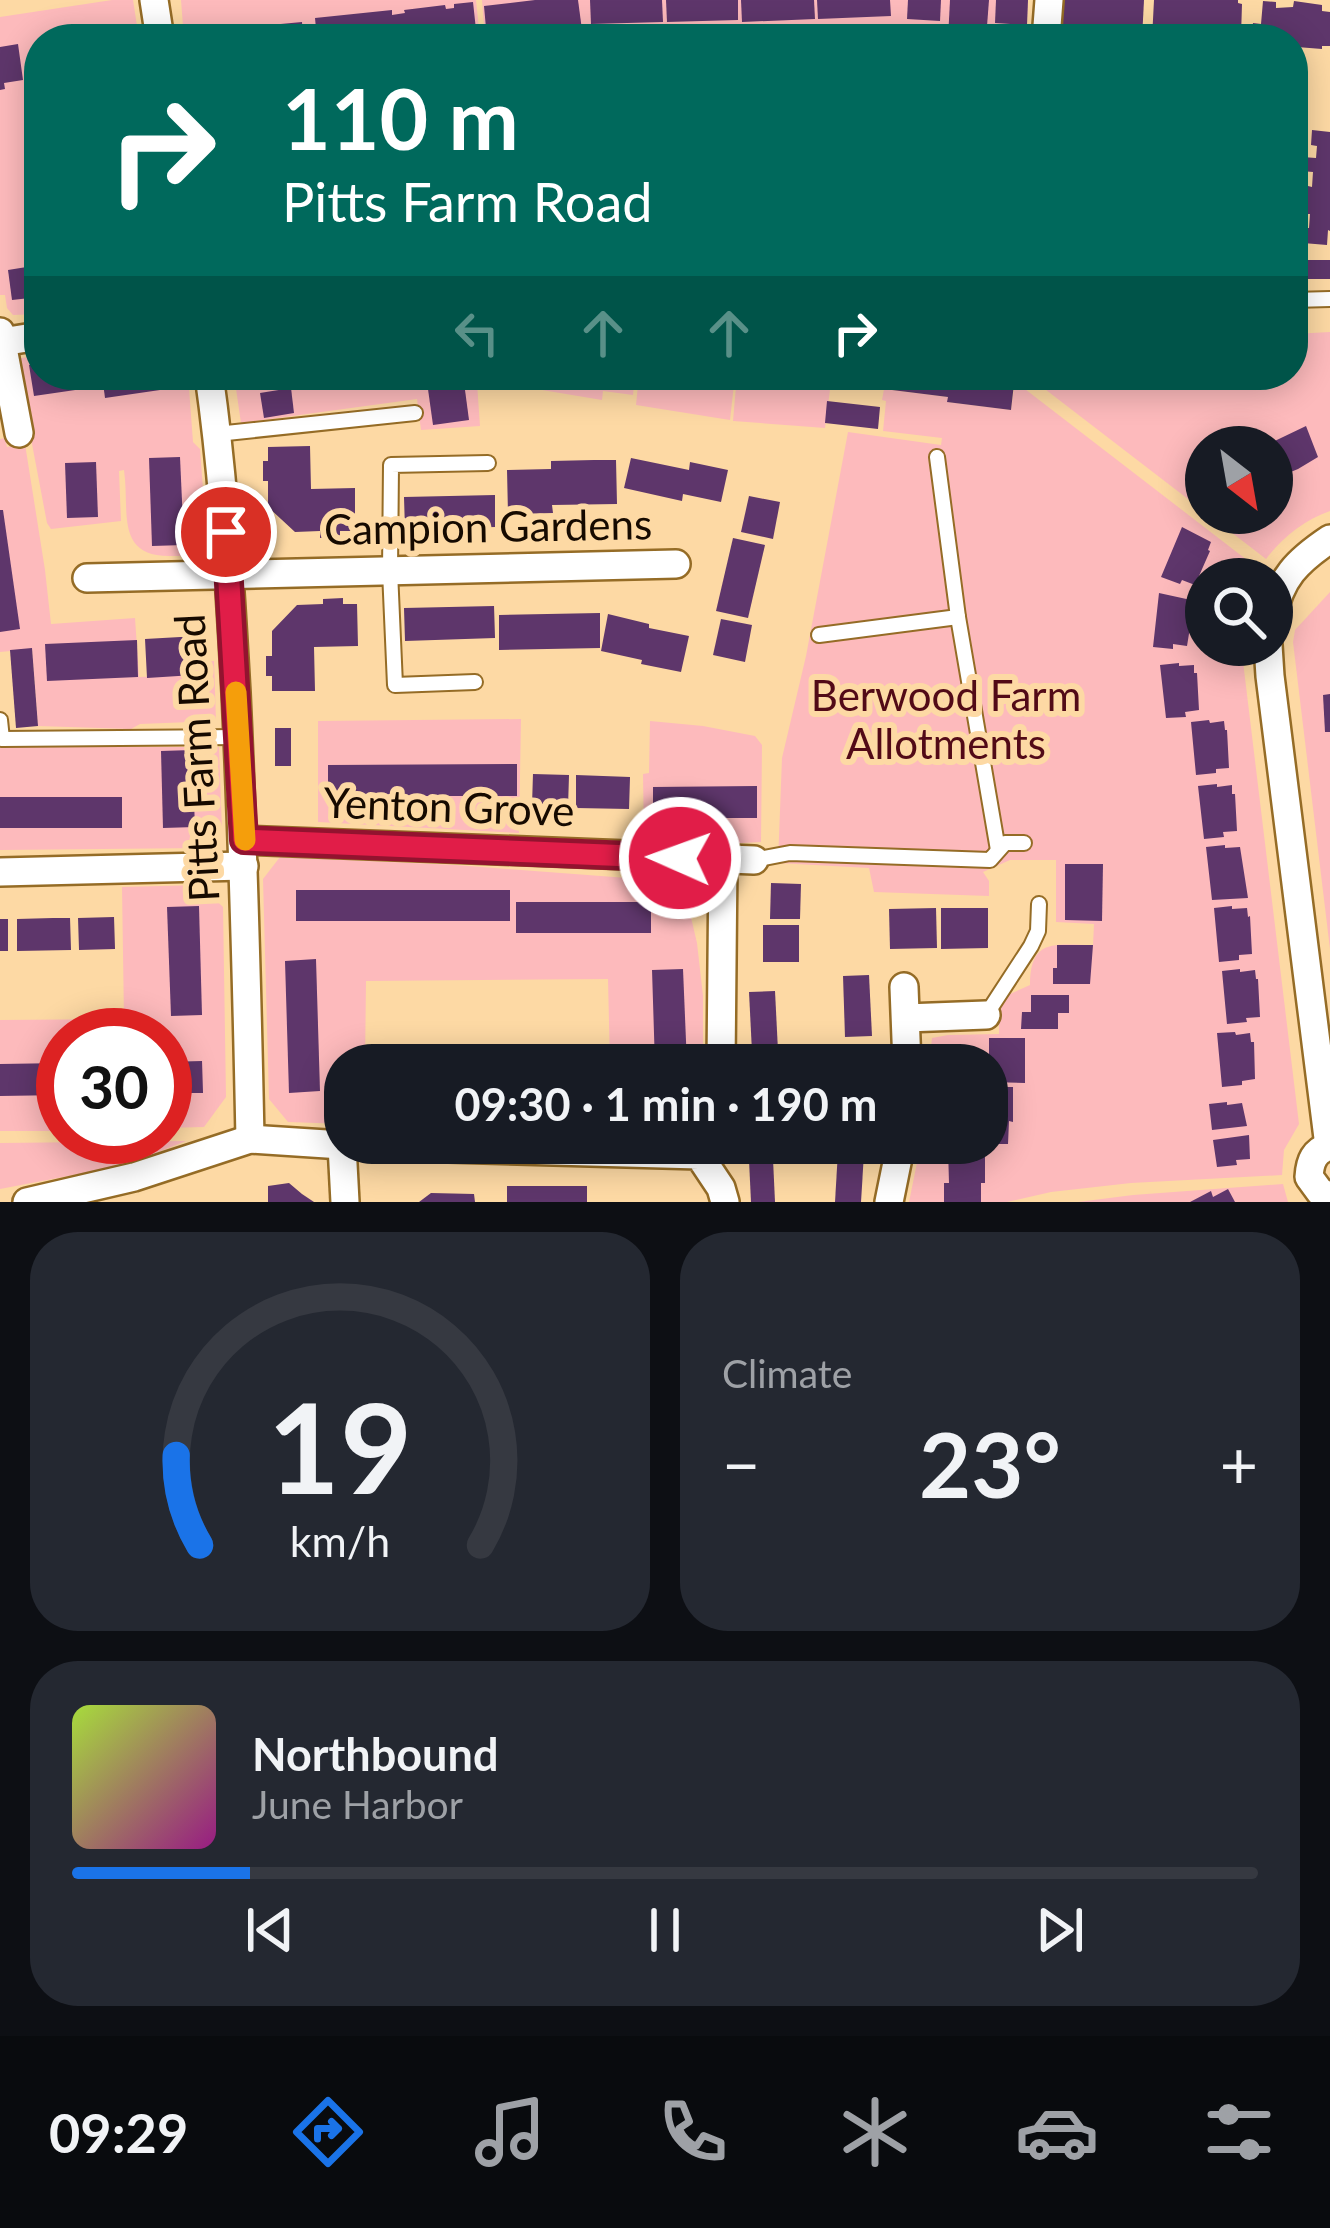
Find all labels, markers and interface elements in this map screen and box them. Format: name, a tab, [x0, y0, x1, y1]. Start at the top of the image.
text: 110 m	[282, 67, 519, 168]
icon: right	[84, 72, 240, 228]
text: Pitts Farm Road	[282, 169, 653, 234]
icon: left	[444, 300, 510, 366]
icon: ahead	[570, 300, 636, 366]
icon: ahead	[696, 300, 762, 366]
icon: right	[822, 300, 888, 366]
north arrow	[1185, 426, 1293, 534]
map controls	[1185, 426, 1293, 666]
pin	[175, 481, 277, 583]
street label: Campion Gardens	[323, 498, 653, 554]
icon: arrive	[193, 499, 259, 565]
button: search	[1185, 558, 1293, 666]
street label: Pitts Farm Road	[163, 613, 229, 903]
park label: Berwood Farm Allotments	[811, 670, 1081, 768]
street label: Yenton Grove	[323, 777, 575, 835]
position arrow	[617, 795, 743, 921]
speed limit sign: 30	[36, 1008, 192, 1164]
text: 09:30 · 1 min · 190 m	[455, 1077, 877, 1131]
text: Climate	[722, 1350, 852, 1396]
text: 19	[268, 1371, 412, 1521]
text: 23°	[919, 1409, 1061, 1517]
text: −	[722, 1424, 760, 1503]
text: +	[1220, 1424, 1258, 1503]
text: km/h	[290, 1514, 390, 1565]
text: Northbound	[252, 1727, 498, 1781]
text: June Harbor	[252, 1781, 463, 1827]
icon: previous	[237, 1897, 303, 1963]
icon: pause	[632, 1897, 698, 1963]
icon: next	[1027, 1897, 1093, 1963]
icon: directions	[286, 2090, 370, 2174]
icon: music	[468, 2090, 552, 2174]
icon: phone	[651, 2090, 735, 2174]
icon: climate	[833, 2090, 917, 2174]
icon: car	[1015, 2090, 1099, 2174]
icon: filters	[1197, 2090, 1281, 2174]
text: 09:29	[49, 2100, 188, 2165]

